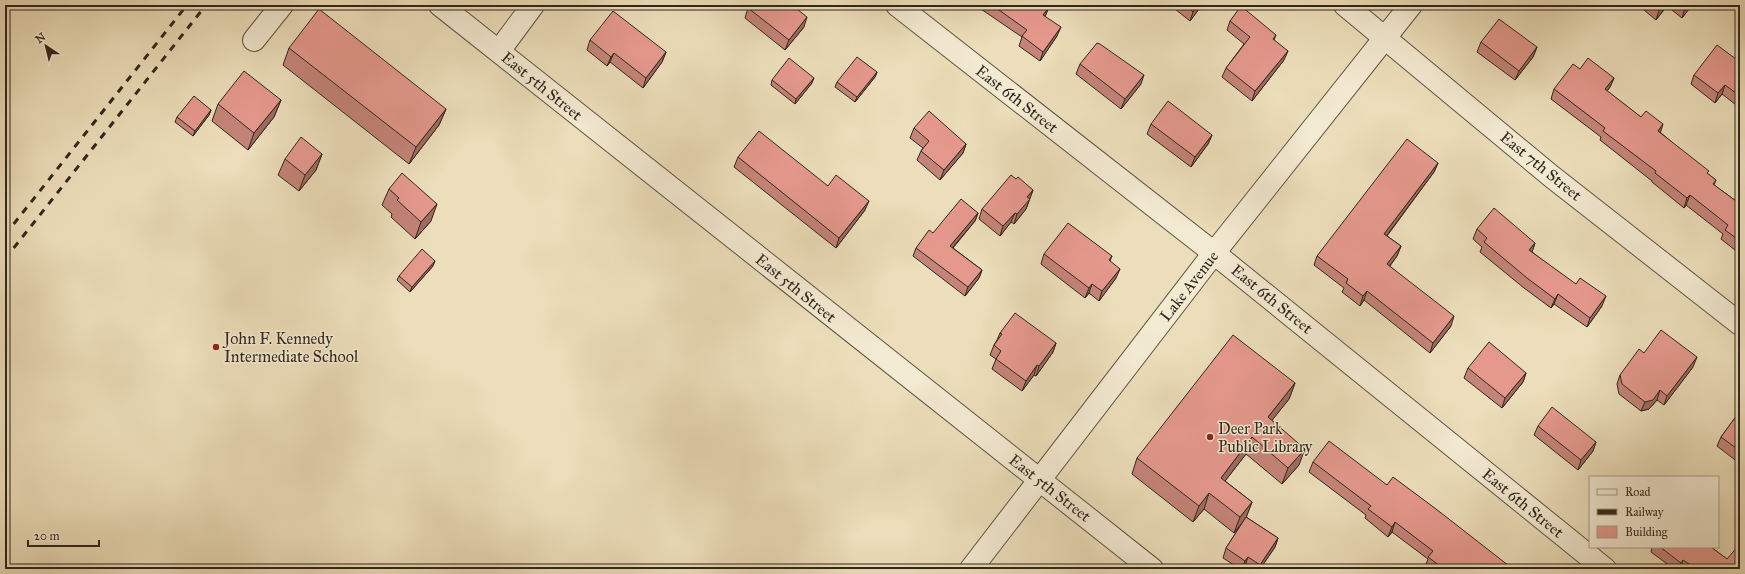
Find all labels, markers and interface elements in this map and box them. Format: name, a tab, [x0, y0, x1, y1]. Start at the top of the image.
north arrow	[26, 26, 66, 66]
text: N	[33, 30, 49, 46]
street label: East 5th Street	[498, 48, 586, 125]
street label: East 6th Street	[972, 61, 1062, 137]
street label: East 7th Street	[1496, 127, 1586, 205]
street label: Lake Avenue	[1156, 247, 1223, 325]
street label: East 5th Street	[752, 250, 840, 327]
street label: East 6th Street	[1228, 260, 1317, 338]
place label: John F. Kennedy Intermediate School	[222, 329, 359, 366]
marker: John F. Kennedy Intermediate School	[211, 342, 221, 352]
place label: Deer Park Public Library	[1218, 419, 1313, 456]
marker: Deer Park Public Library	[1205, 432, 1215, 442]
street label: East 5th Street	[1005, 450, 1095, 526]
street label: East 6th Street	[1479, 464, 1568, 542]
legend	[1589, 476, 1719, 548]
text: Road	[1625, 485, 1651, 499]
text: Railway	[1625, 505, 1664, 519]
scale bar	[28, 522, 99, 548]
text: Building	[1625, 525, 1668, 540]
text: 20 m	[34, 529, 60, 543]

